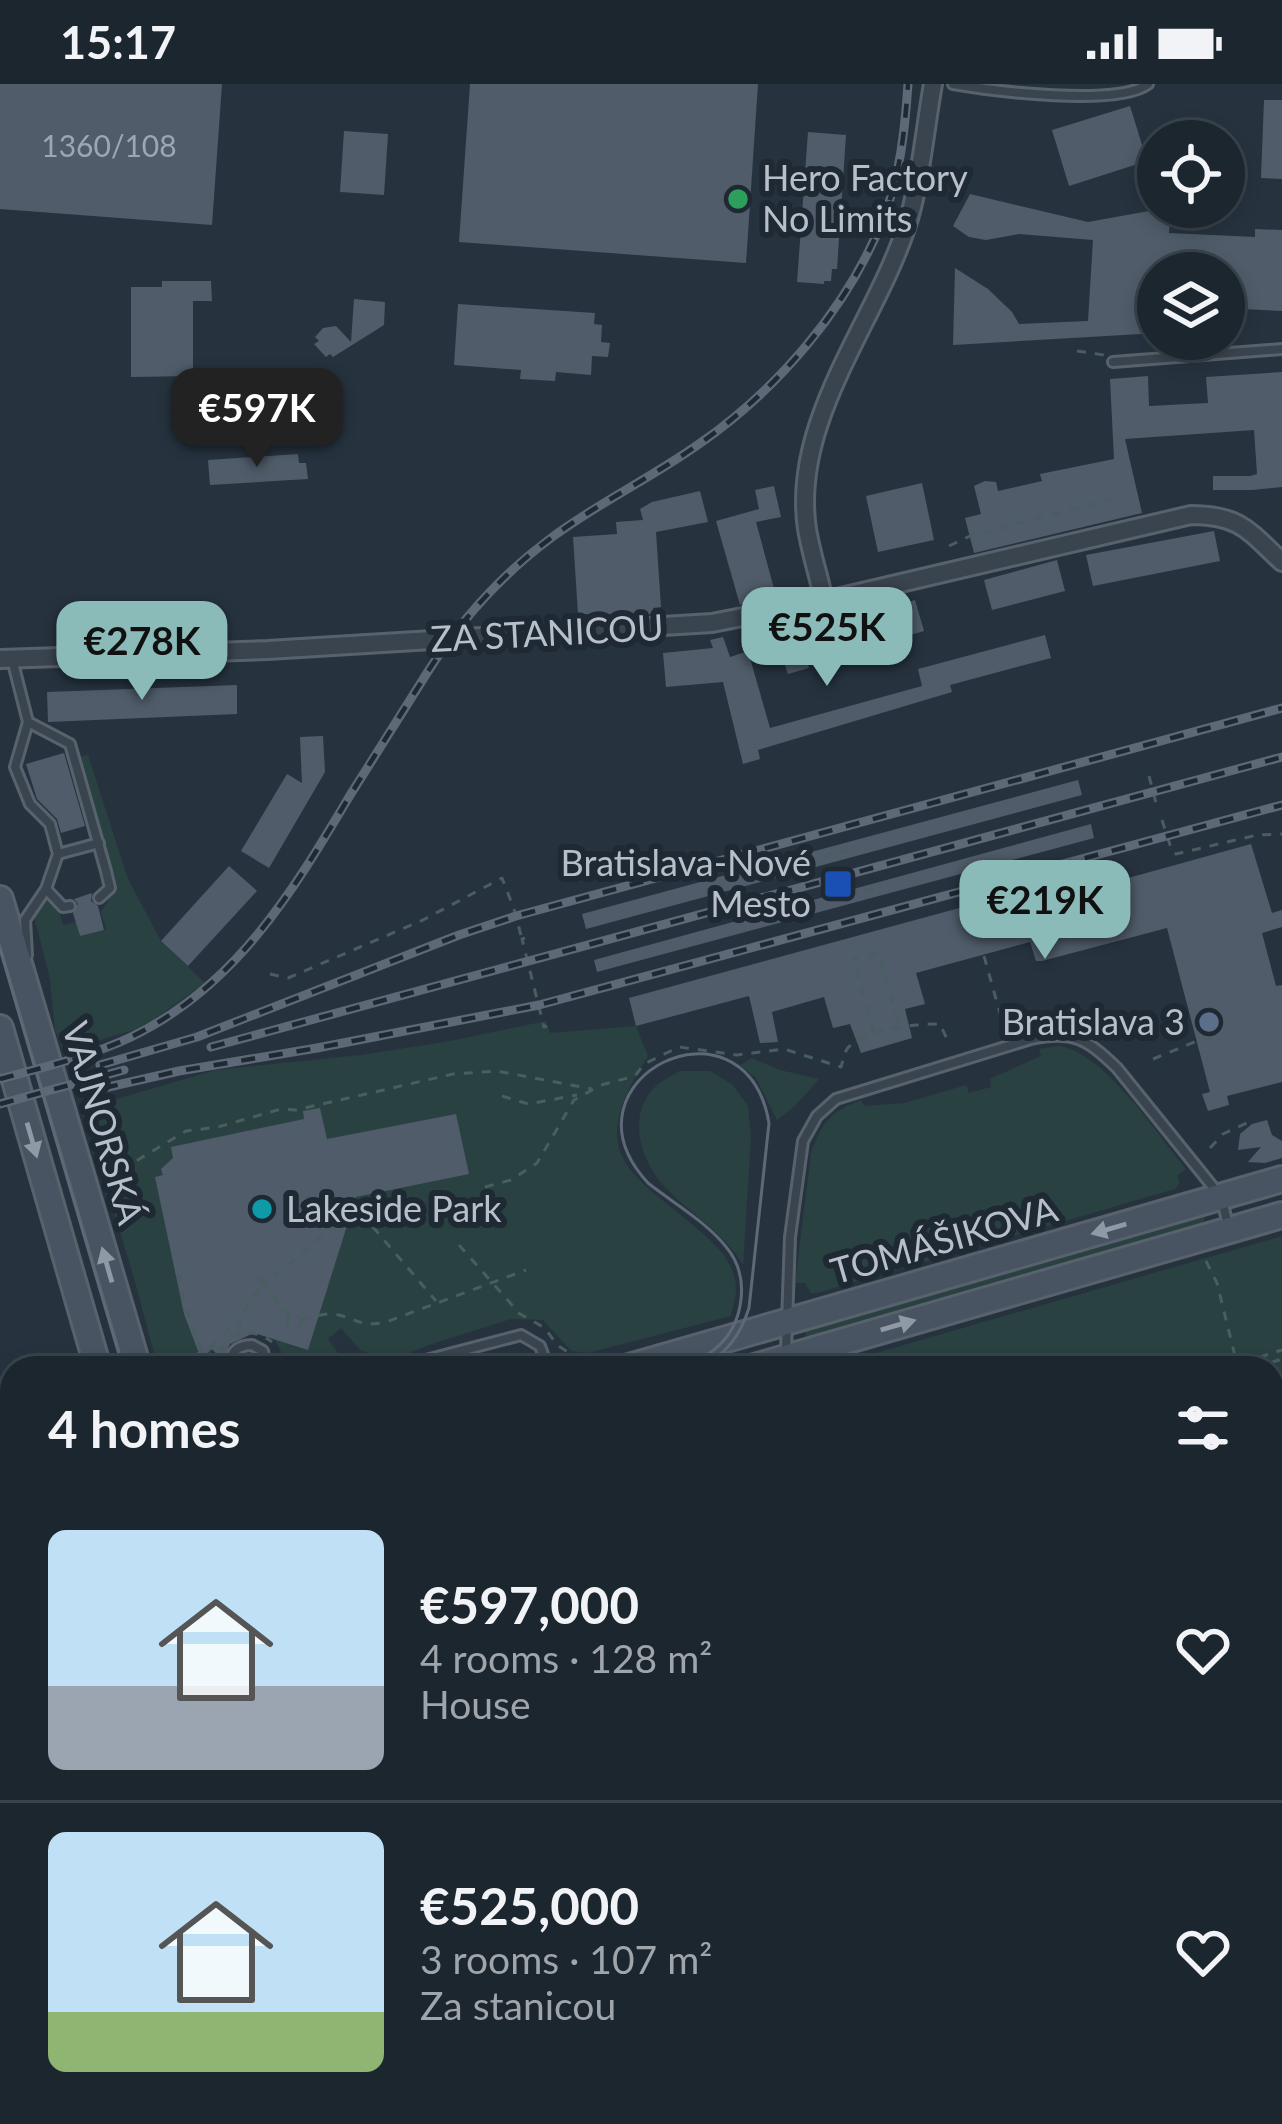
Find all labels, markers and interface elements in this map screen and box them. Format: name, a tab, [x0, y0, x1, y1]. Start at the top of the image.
text: 15:17	[60, 15, 176, 69]
map controls	[1137, 120, 1245, 360]
button: locate	[1137, 120, 1245, 228]
house number: 1360/108	[41, 127, 177, 163]
place label: Hero Factory No Limits	[762, 155, 968, 240]
marker: Hero Factory No Limits	[725, 186, 751, 212]
button: layers	[1137, 252, 1245, 360]
pin: €597K	[173, 368, 341, 470]
text: €597K	[198, 384, 316, 430]
pin: €525K	[743, 587, 911, 689]
pin: €278K	[58, 601, 226, 703]
text: €525K	[768, 603, 886, 649]
street label: ZA STANICOU	[429, 604, 664, 660]
text: €278K	[83, 617, 201, 663]
place label: Bratislava-Nové Mesto	[561, 840, 811, 925]
pin: €219K	[961, 860, 1129, 962]
marker: Bratislava-Nové Mesto	[822, 868, 854, 900]
text: €219K	[986, 876, 1104, 922]
place label: Bratislava 3	[1002, 999, 1185, 1043]
marker: Bratislava 3	[1196, 1009, 1222, 1035]
street label: VAJNORSKÁ	[54, 1016, 154, 1230]
one-way arrow	[24, 1122, 43, 1159]
place label: Lakeside Park	[286, 1186, 502, 1230]
street label: TOMÁŠIKOVA	[825, 1186, 1063, 1292]
marker: Lakeside Park	[249, 1196, 275, 1222]
one-way arrow	[1090, 1221, 1126, 1239]
one-way arrow	[97, 1246, 115, 1283]
one-way arrow	[879, 1315, 916, 1334]
icon: filters	[1170, 1395, 1236, 1461]
text: 4 homes	[48, 1398, 240, 1459]
text: €597,000	[420, 1574, 639, 1635]
icon: home	[144, 1578, 288, 1722]
icon: heart	[1170, 1617, 1236, 1683]
text: 4 rooms · 128 m²	[420, 1635, 712, 1681]
text: House	[420, 1681, 531, 1727]
text: €525,000	[420, 1875, 639, 1936]
icon: home	[144, 1880, 288, 2024]
icon: heart	[1170, 1919, 1236, 1985]
text: 3 rooms · 107 m²	[420, 1936, 712, 1982]
text: Za stanicou	[420, 1982, 616, 2028]

